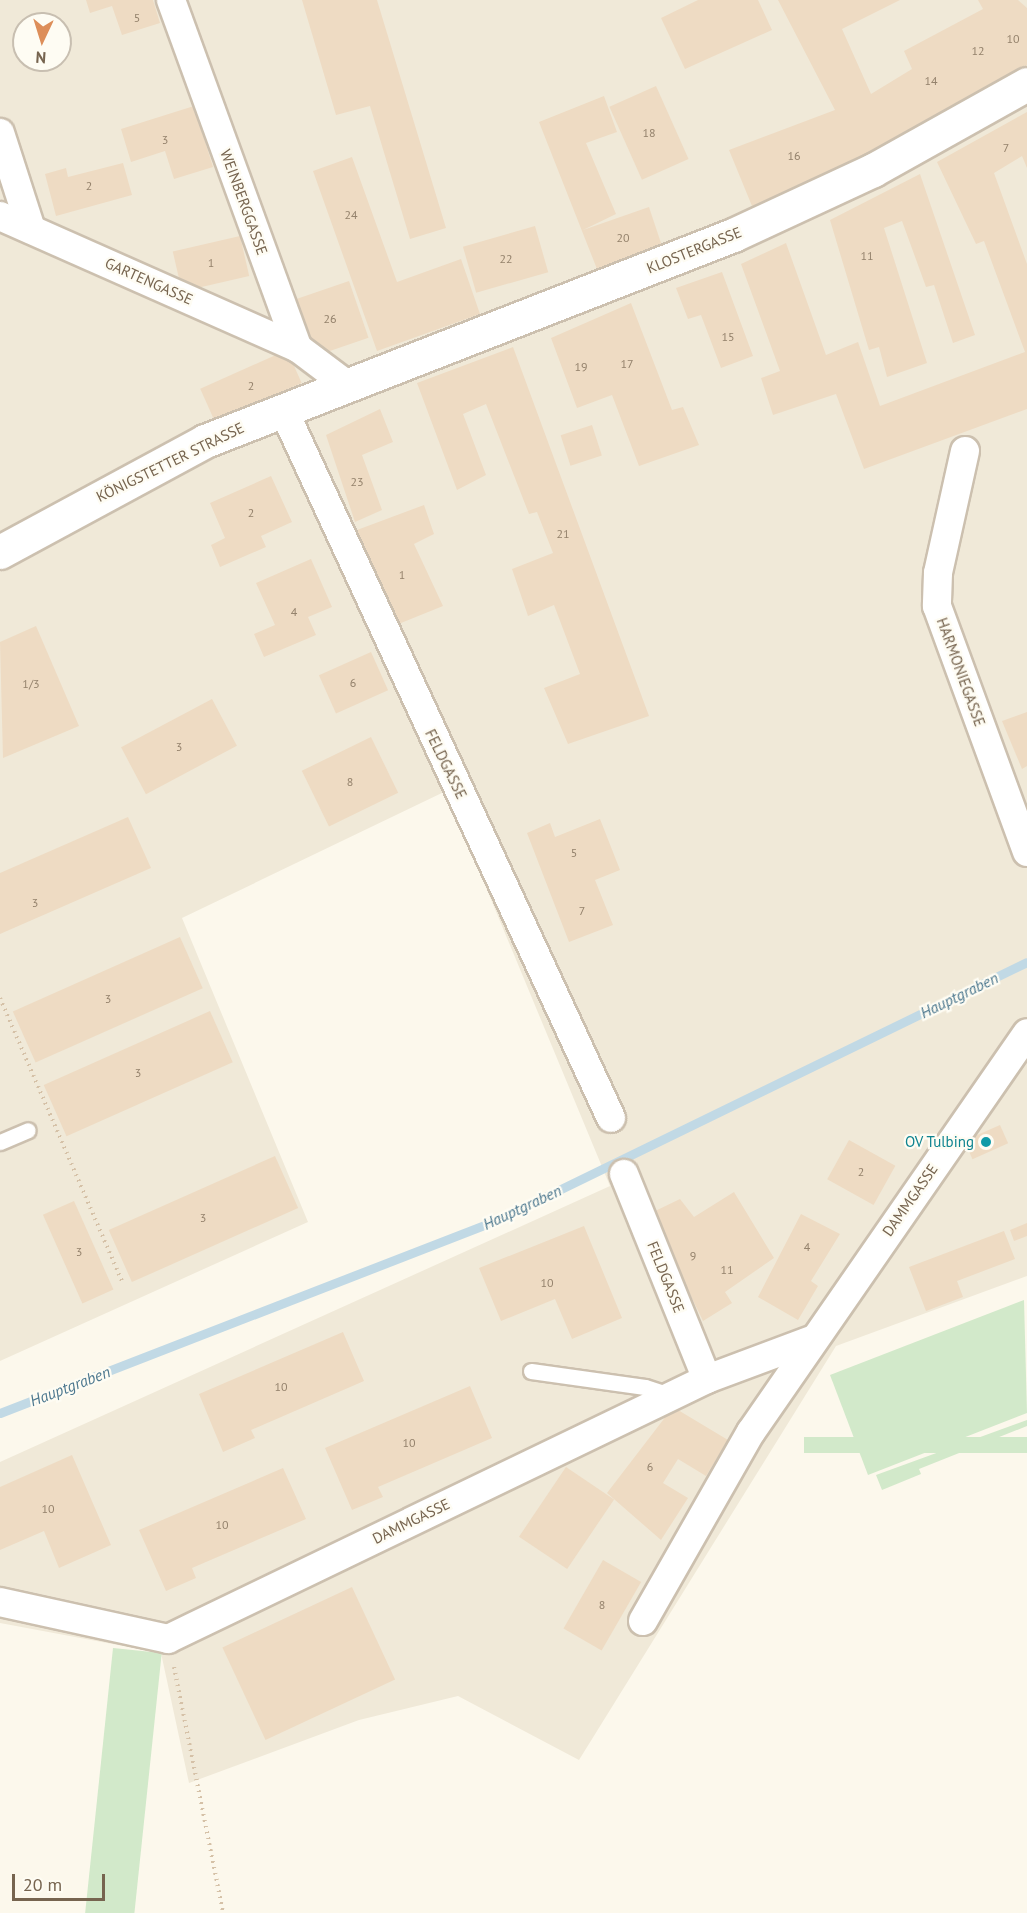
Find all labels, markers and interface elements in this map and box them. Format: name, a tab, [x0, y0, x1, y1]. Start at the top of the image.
house number: 5	[134, 11, 140, 25]
north arrow	[12, 12, 72, 72]
house number: 10	[1006, 32, 1020, 46]
house number: 12	[971, 44, 985, 58]
text: N	[35, 48, 47, 68]
house number: 14	[924, 74, 938, 88]
house number: 18	[642, 126, 656, 140]
house number: 3	[162, 133, 168, 147]
house number: 7	[1003, 141, 1009, 155]
street label: WEINBERGGASSE	[217, 147, 271, 257]
house number: 16	[787, 149, 801, 163]
house number: 2	[86, 179, 92, 193]
house number: 24	[344, 208, 358, 222]
street label: KLOSTERGASSE	[644, 223, 744, 277]
house number: 20	[616, 231, 630, 245]
house number: 11	[860, 249, 874, 263]
house number: 22	[499, 252, 513, 266]
street label: GARTENGASSE	[102, 254, 196, 308]
house number: 1	[208, 256, 214, 270]
house number: 26	[323, 312, 337, 326]
house number: 15	[721, 330, 735, 344]
house number: 17	[620, 357, 634, 371]
house number: 19	[574, 360, 588, 374]
house number: 2	[248, 379, 254, 393]
street label: KÖNIGSTETTER STRASSE	[93, 418, 247, 506]
house number: 23	[350, 475, 364, 489]
house number: 2	[248, 506, 254, 520]
house number: 21	[556, 527, 570, 541]
house number: 1	[399, 568, 405, 582]
house number: 4	[291, 605, 297, 619]
street label: HARMONIEGASSE	[933, 615, 989, 729]
house number: 6	[350, 676, 356, 690]
house number: 1/3	[22, 677, 40, 691]
street label: FELDGASSE	[421, 726, 471, 802]
house number: 3	[176, 740, 182, 754]
house number: 8	[347, 775, 353, 789]
house number: 5	[571, 846, 577, 860]
house number: 3	[32, 896, 38, 910]
house number: 7	[579, 904, 585, 918]
water label: Hauptgraben	[917, 968, 1001, 1022]
house number: 3	[105, 992, 111, 1006]
house number: 3	[135, 1066, 141, 1080]
place label: OV Tulbing	[904, 1133, 974, 1151]
marker: OV Tulbing	[979, 1135, 993, 1149]
street label: DAMMGASSE	[879, 1160, 941, 1240]
house number: 2	[858, 1165, 864, 1179]
water label: Hauptgraben	[480, 1180, 564, 1234]
house number: 3	[200, 1211, 206, 1225]
street label: FELDGASSE	[644, 1239, 688, 1315]
house number: 4	[804, 1240, 810, 1254]
house number: 3	[76, 1245, 82, 1259]
house number: 9	[690, 1249, 696, 1263]
house number: 11	[720, 1263, 734, 1277]
house number: 10	[540, 1276, 554, 1290]
water label: Hauptgraben	[27, 1362, 113, 1410]
house number: 10	[274, 1380, 288, 1394]
house number: 10	[402, 1436, 416, 1450]
house number: 6	[647, 1460, 653, 1474]
street label: DAMMGASSE	[369, 1495, 453, 1547]
house number: 10	[41, 1502, 55, 1516]
house number: 10	[215, 1518, 229, 1532]
house number: 8	[599, 1598, 605, 1612]
scale bar	[15, 1862, 108, 1900]
text: 20 m	[23, 1873, 62, 1896]

